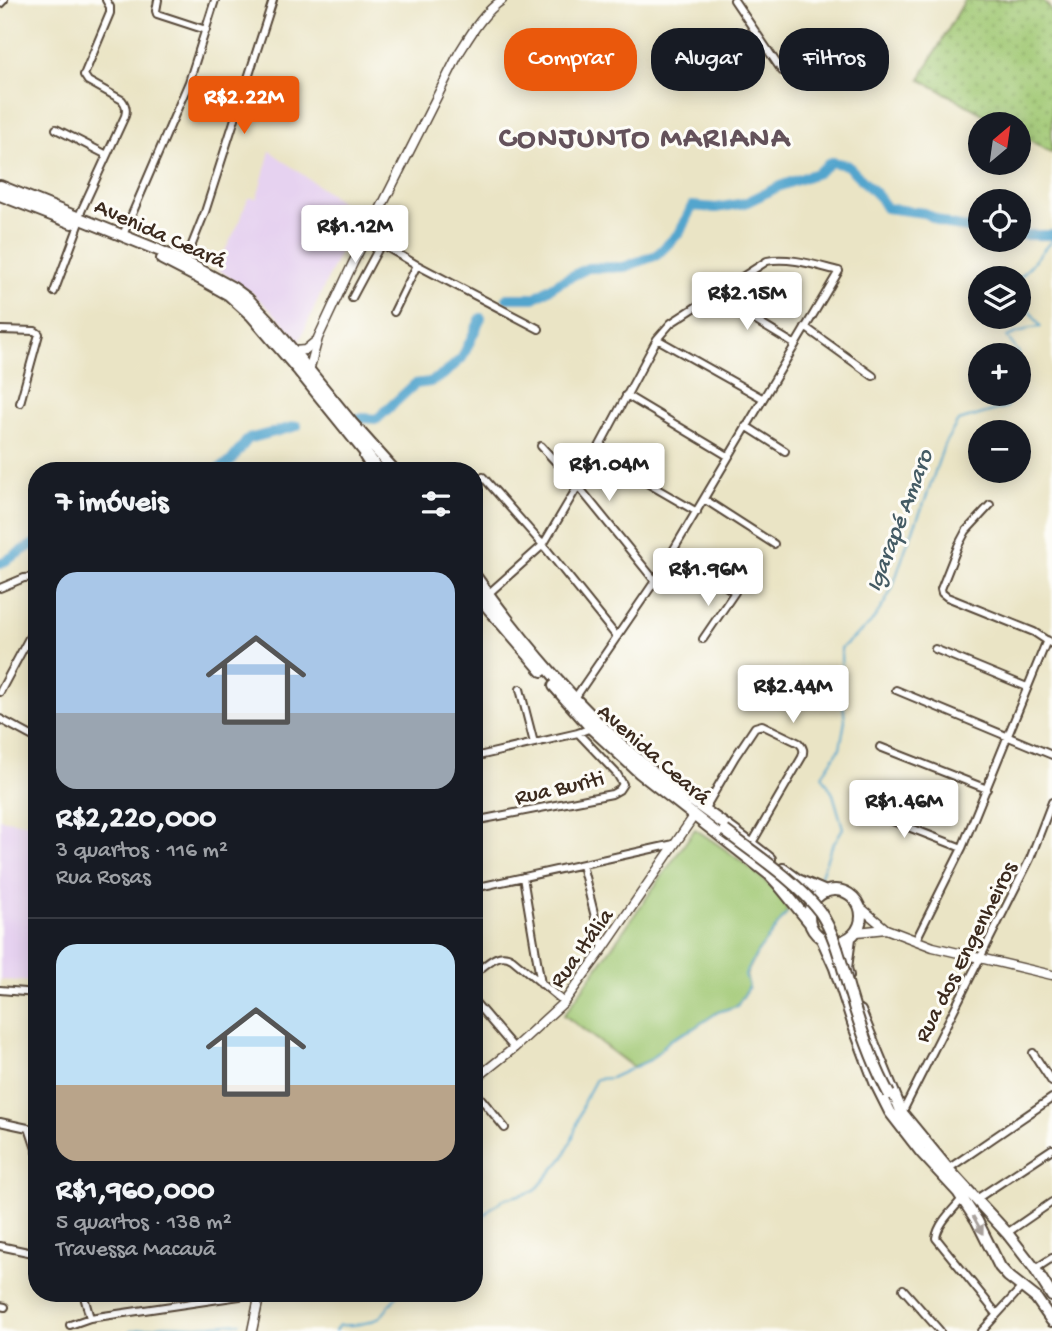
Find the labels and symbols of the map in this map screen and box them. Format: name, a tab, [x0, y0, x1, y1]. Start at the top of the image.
pin: R$2.22M	[179, 76, 309, 136]
north arrow	[968, 112, 1031, 175]
district label: CONJUNTO MARIANA	[499, 123, 791, 158]
street label: Avenida Ceará	[90, 194, 231, 277]
pin: R$1.12M	[290, 205, 420, 265]
pin: R$2.15M	[682, 272, 812, 332]
pin: R$1.04M	[544, 444, 674, 503]
water label: Igarapé Amaro	[861, 445, 942, 596]
pin: R$1.96M	[643, 548, 773, 608]
pin: R$2.44M	[728, 666, 858, 725]
street label: Avenida Ceará	[591, 699, 716, 813]
street label: Rua Buriti	[512, 766, 607, 813]
pin: R$1.46M	[839, 780, 969, 840]
street label: Rua dos Engenheiros	[910, 857, 1025, 1048]
street label: Rua Itália	[545, 903, 621, 994]
one-way arrow	[972, 1215, 984, 1235]

